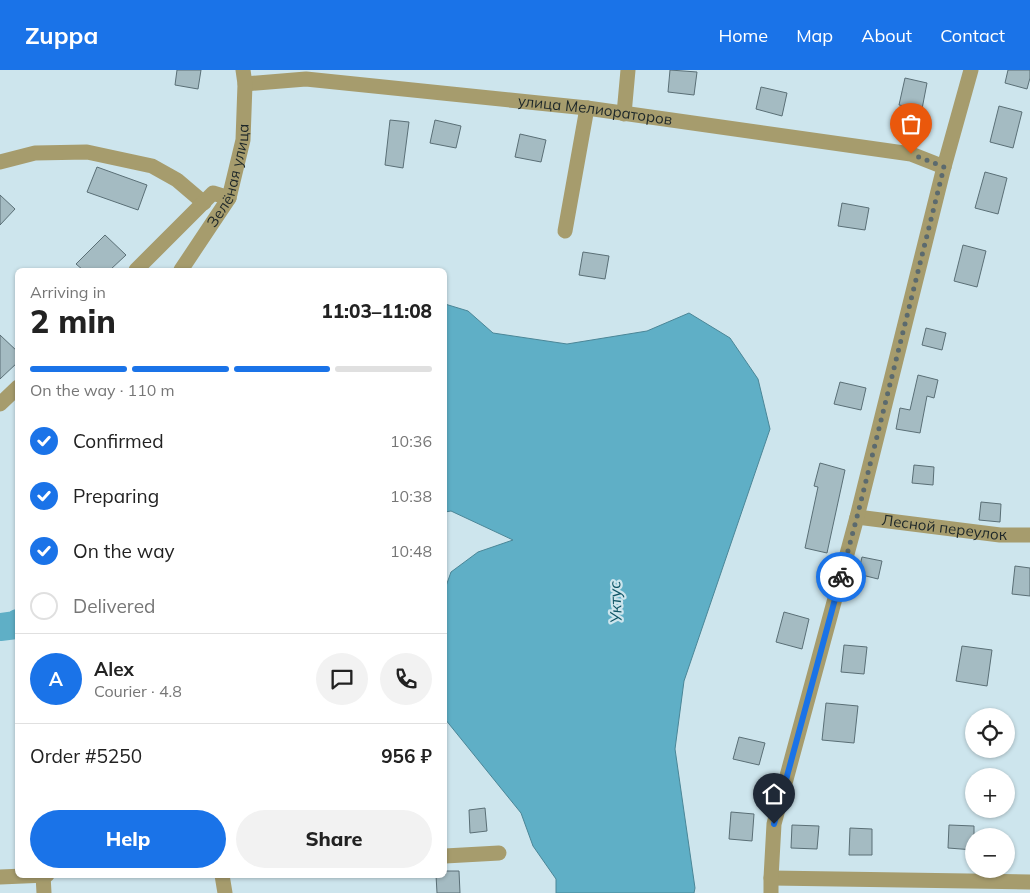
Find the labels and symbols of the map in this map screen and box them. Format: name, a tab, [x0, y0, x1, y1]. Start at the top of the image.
street label: улица Мелиораторов	[517, 91, 674, 129]
pin	[890, 103, 932, 154]
street label: Зелёная улица	[202, 123, 253, 231]
street label: Лесной переулок	[881, 510, 1008, 544]
courier	[816, 552, 866, 602]
water label: Уктус	[604, 580, 626, 624]
pin	[753, 773, 795, 824]

